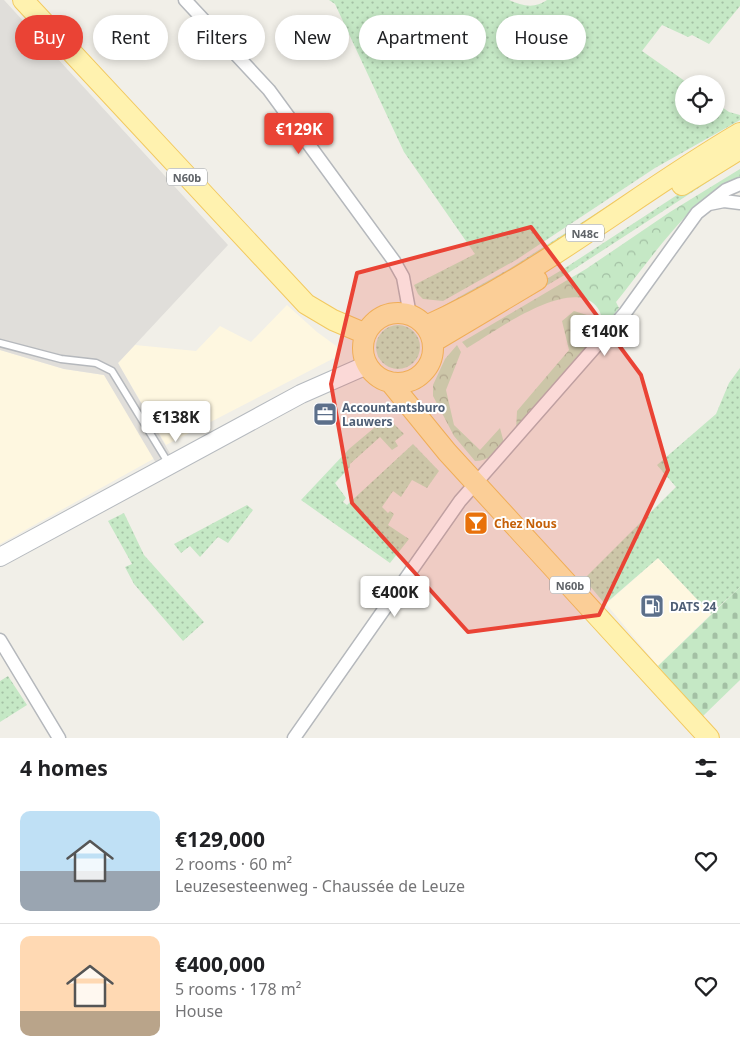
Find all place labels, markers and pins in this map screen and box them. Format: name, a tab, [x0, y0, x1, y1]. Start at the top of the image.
pin: €129K	[264, 112, 334, 155]
pin: €140K	[570, 314, 640, 357]
place label: Accountantsburo Lauwers	[342, 399, 445, 430]
pin: €138K	[141, 400, 211, 443]
office icon: Accountantsburo Lauwers	[312, 401, 338, 427]
bar icon: Chez Nous	[463, 510, 489, 536]
place label: Chez Nous	[494, 515, 557, 532]
pin: €400K	[360, 576, 430, 618]
fuel station icon: DATS 24	[639, 593, 665, 619]
place label: DATS 24	[670, 598, 717, 615]

